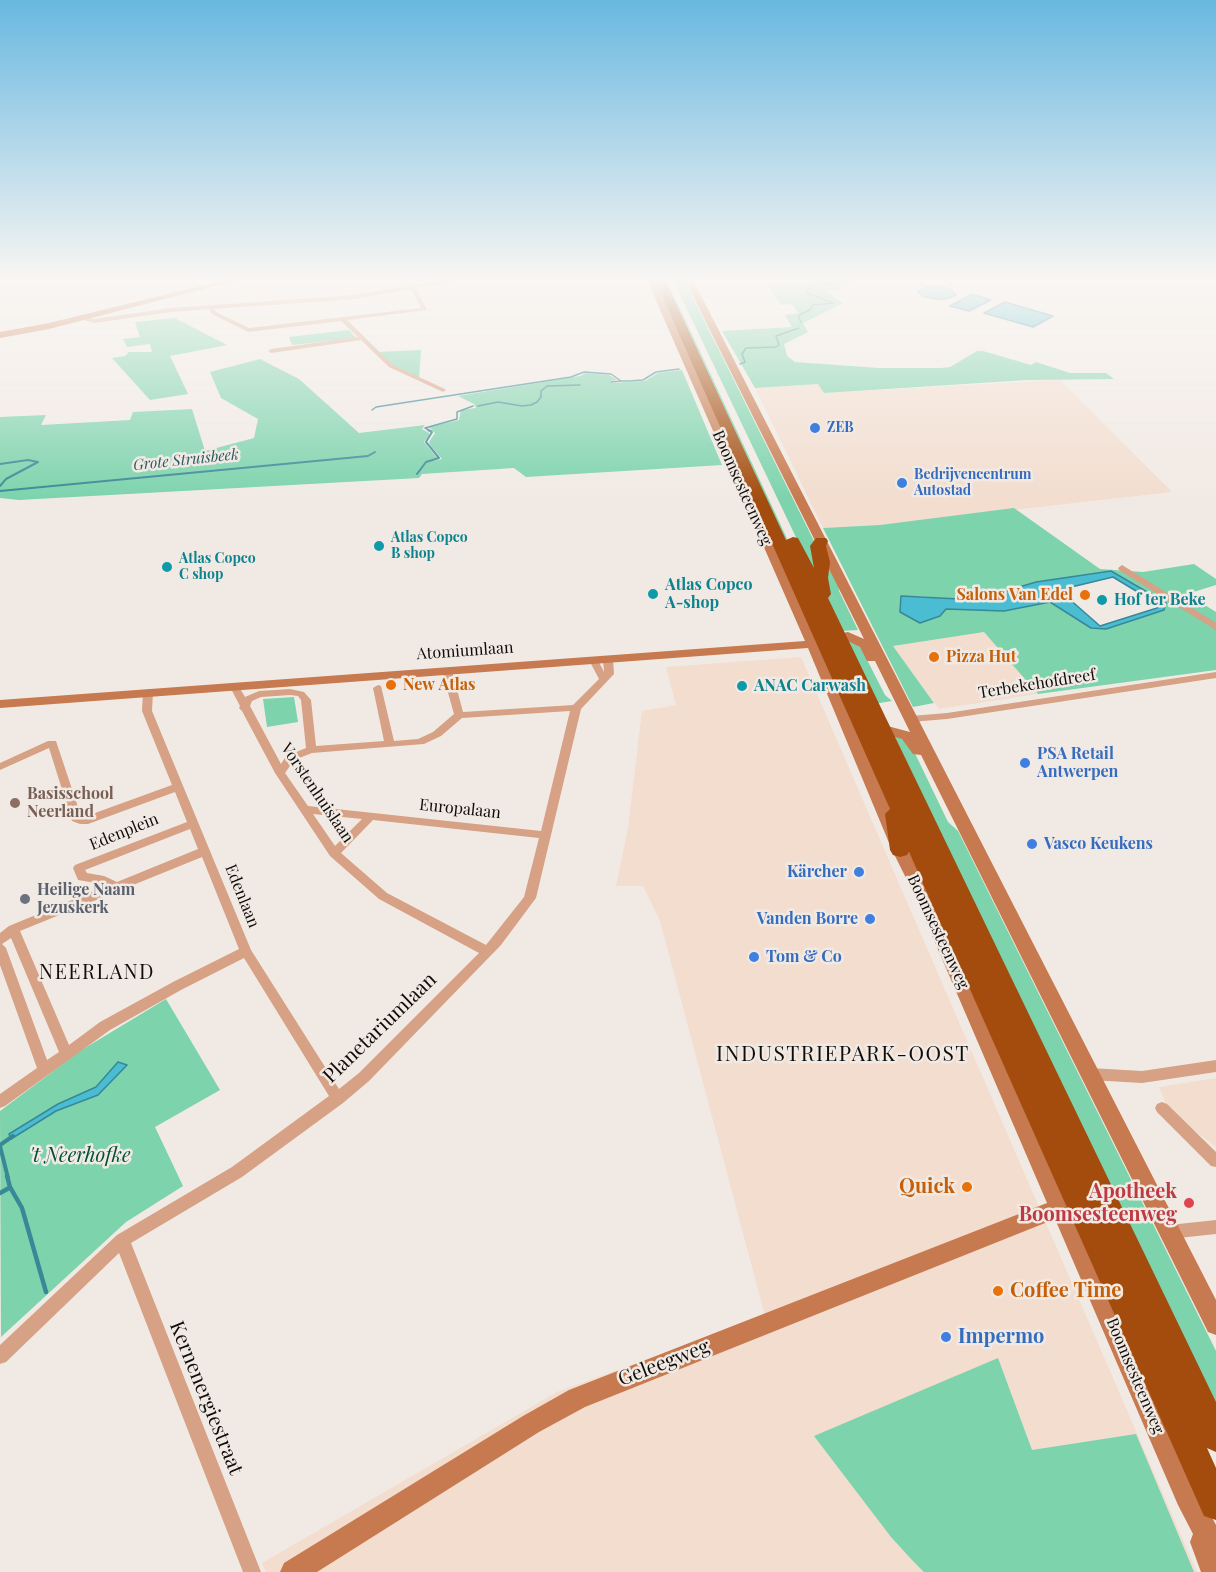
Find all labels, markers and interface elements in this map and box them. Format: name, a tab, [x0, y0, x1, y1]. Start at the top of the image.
place label: ZEB	[827, 420, 854, 436]
marker: ZEB	[808, 421, 822, 435]
street label: Boomsesteenweg	[708, 427, 776, 549]
water label: Grote Struisbeek	[132, 446, 240, 474]
place label: Bedrijvencentrum Autostad	[914, 467, 1031, 500]
marker: Bedrijvencentrum Autostad	[895, 476, 909, 490]
place label: Atlas Copco B shop	[391, 530, 468, 562]
marker: Atlas Copco B shop	[372, 539, 386, 553]
place label: Atlas Copco C shop	[179, 551, 256, 584]
marker: Atlas Copco C shop	[160, 560, 174, 574]
place label: Atlas Copco A-shop	[665, 575, 753, 613]
place label: Salons Van Edel	[956, 585, 1073, 605]
marker: Atlas Copco A-shop	[646, 587, 660, 601]
marker: Salons Van Edel	[1078, 588, 1092, 602]
place label: Hof ter Beke	[1114, 590, 1206, 610]
marker: Hof ter Beke	[1095, 593, 1109, 607]
street label: Atomiumlaan	[416, 638, 514, 664]
place label: Pizza Hut	[946, 647, 1016, 667]
marker: Pizza Hut	[927, 650, 941, 664]
street label: Terbekehofdreef	[977, 665, 1097, 703]
place label: New Atlas	[403, 675, 475, 695]
place label: ANAC Carwash	[754, 676, 866, 696]
marker: New Atlas	[384, 678, 398, 692]
marker: ANAC Carwash	[735, 679, 749, 693]
street label: Vorstenhuislaan	[277, 740, 357, 846]
place label: PSA Retail Antwerpen	[1037, 744, 1118, 782]
marker: PSA Retail Antwerpen	[1018, 756, 1032, 770]
place label: Basisschool Neerland	[27, 784, 114, 822]
street label: Europalaan	[418, 795, 502, 823]
marker: Basisschool Neerland	[8, 796, 22, 810]
street label: Edenplein	[87, 809, 161, 855]
place label: Vasco Keukens	[1044, 834, 1153, 854]
marker: Vasco Keukens	[1025, 837, 1039, 851]
street label: Edenlaan	[221, 861, 263, 931]
place label: Kärcher	[787, 862, 847, 882]
marker: Kärcher	[852, 865, 866, 879]
street label: Boomsesteenweg	[903, 872, 973, 992]
place label: Heilige Naam Jezuskerk	[37, 880, 135, 918]
marker: Heilige Naam Jezuskerk	[18, 892, 32, 906]
place label: Vanden Borre	[757, 909, 858, 929]
marker: Vanden Borre	[863, 912, 877, 926]
place label: Tom & Co	[766, 947, 842, 967]
marker: Tom & Co	[747, 950, 761, 964]
district label: NEERLAND	[39, 961, 155, 985]
street label: Planetariumlaan	[318, 968, 442, 1088]
district label: INDUSTRIEPARK-OOST	[716, 1041, 970, 1067]
park label: 't Neerhofke	[29, 1144, 131, 1168]
place label: Quick	[899, 1175, 955, 1199]
marker: Quick	[960, 1180, 974, 1194]
place label: Apotheek Boomsesteenweg	[1019, 1180, 1177, 1227]
marker: Apotheek Boomsesteenweg	[1182, 1196, 1196, 1210]
place label: Coffee Time	[1010, 1279, 1121, 1303]
marker: Coffee Time	[991, 1284, 1005, 1298]
street label: Boomsesteenweg	[1102, 1315, 1168, 1437]
street label: Kernenergiestraat	[164, 1318, 248, 1478]
place label: Impermo	[958, 1325, 1044, 1349]
marker: Impermo	[939, 1330, 953, 1344]
street label: Geleegweg	[615, 1335, 713, 1391]

